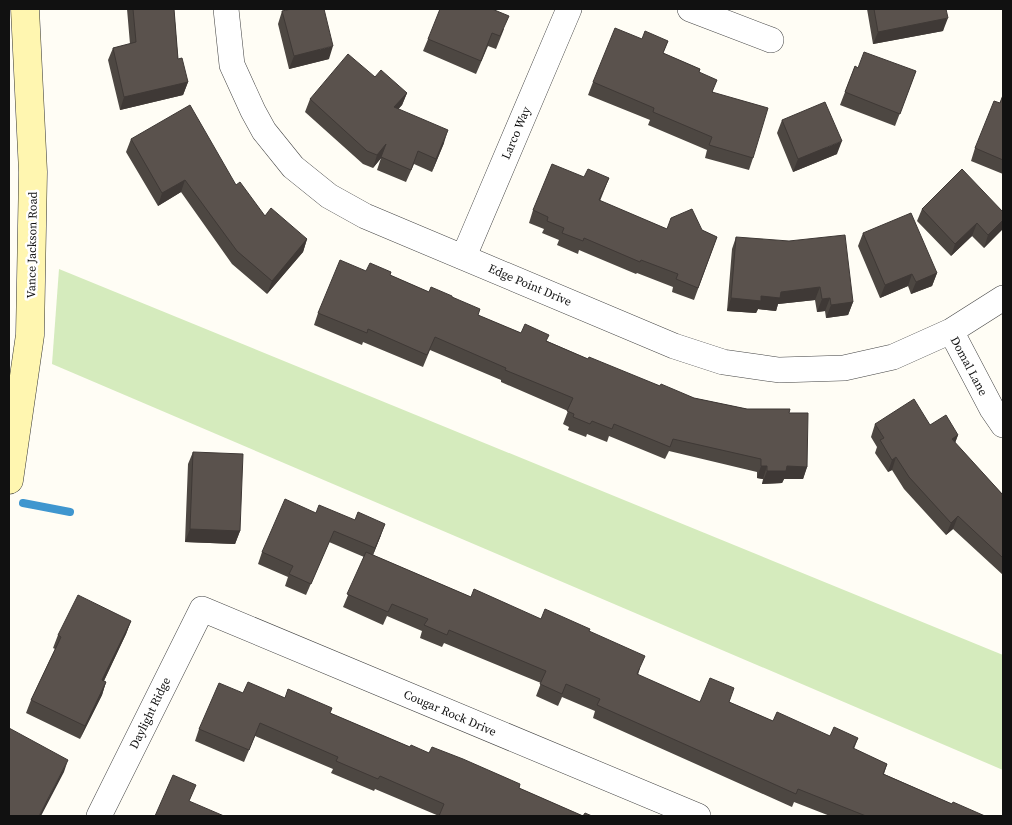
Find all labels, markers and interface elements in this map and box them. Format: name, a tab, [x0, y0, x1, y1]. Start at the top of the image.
street label: Larco Way	[498, 103, 535, 162]
street label: Vance Jackson Road	[23, 191, 41, 298]
street label: Edge Point Drive	[486, 260, 574, 310]
street label: Domal Lane	[947, 334, 991, 398]
street label: Daylight Ridge	[126, 675, 174, 751]
street label: Cougar Rock Drive	[401, 686, 499, 740]

